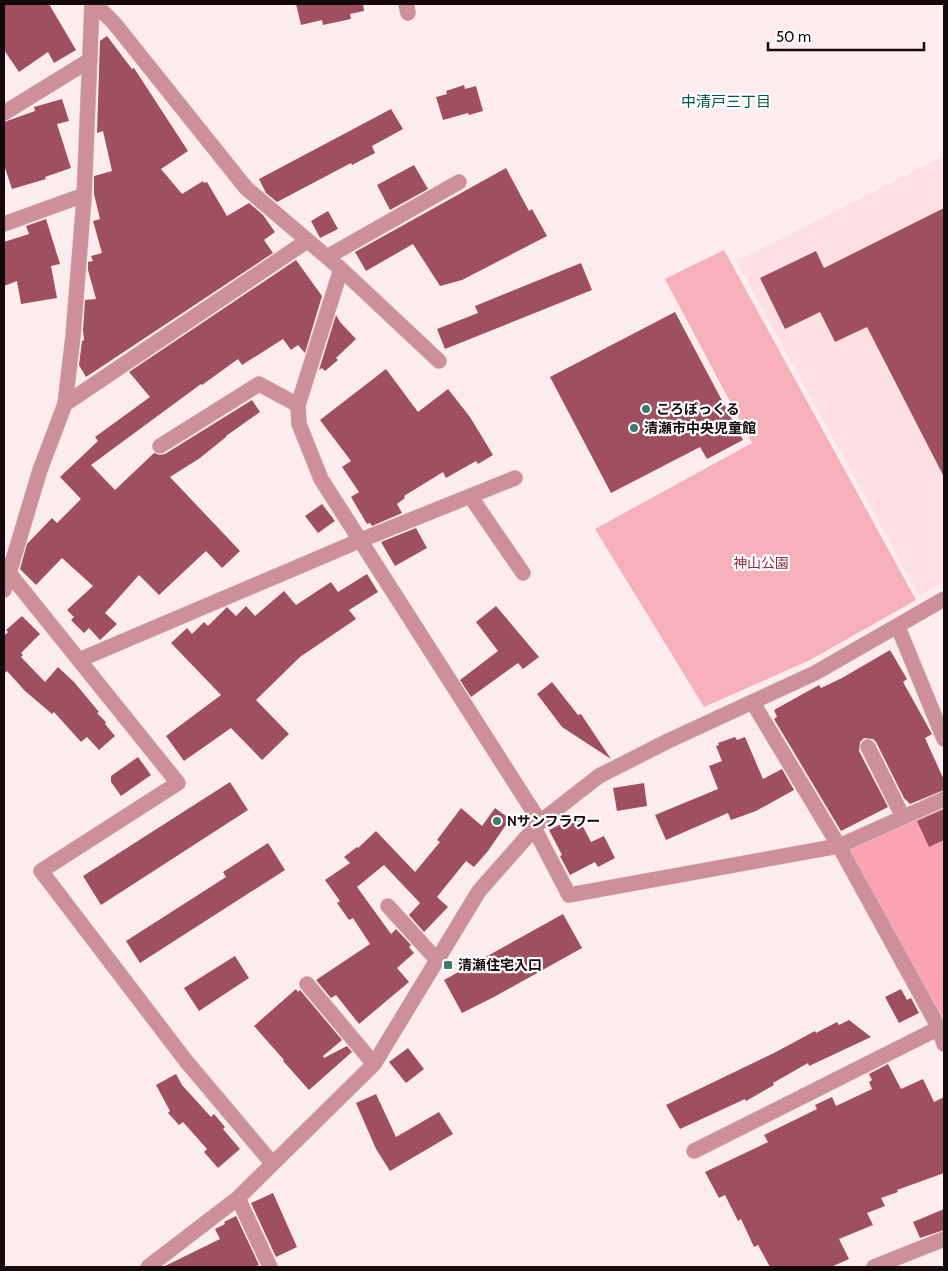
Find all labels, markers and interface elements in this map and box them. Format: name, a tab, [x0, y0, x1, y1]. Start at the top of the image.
scale bar	[768, 20, 924, 52]
text: 50 m	[776, 28, 811, 46]
district label: 中清戸三丁目	[681, 93, 771, 111]
place label: ころぽっくる	[656, 400, 740, 418]
marker: ころぽっくる	[640, 403, 652, 415]
place label: 清瀬市中央児童館	[644, 419, 756, 437]
marker: 清瀬市中央児童館	[628, 422, 640, 434]
park label: 神山公園	[733, 554, 789, 572]
place label: Nサンフラワー	[507, 812, 600, 830]
marker: Nサンフラワー	[491, 815, 503, 827]
place label: 清瀬住宅入口	[458, 956, 542, 974]
marker: 清瀬住宅入口	[442, 959, 454, 971]

